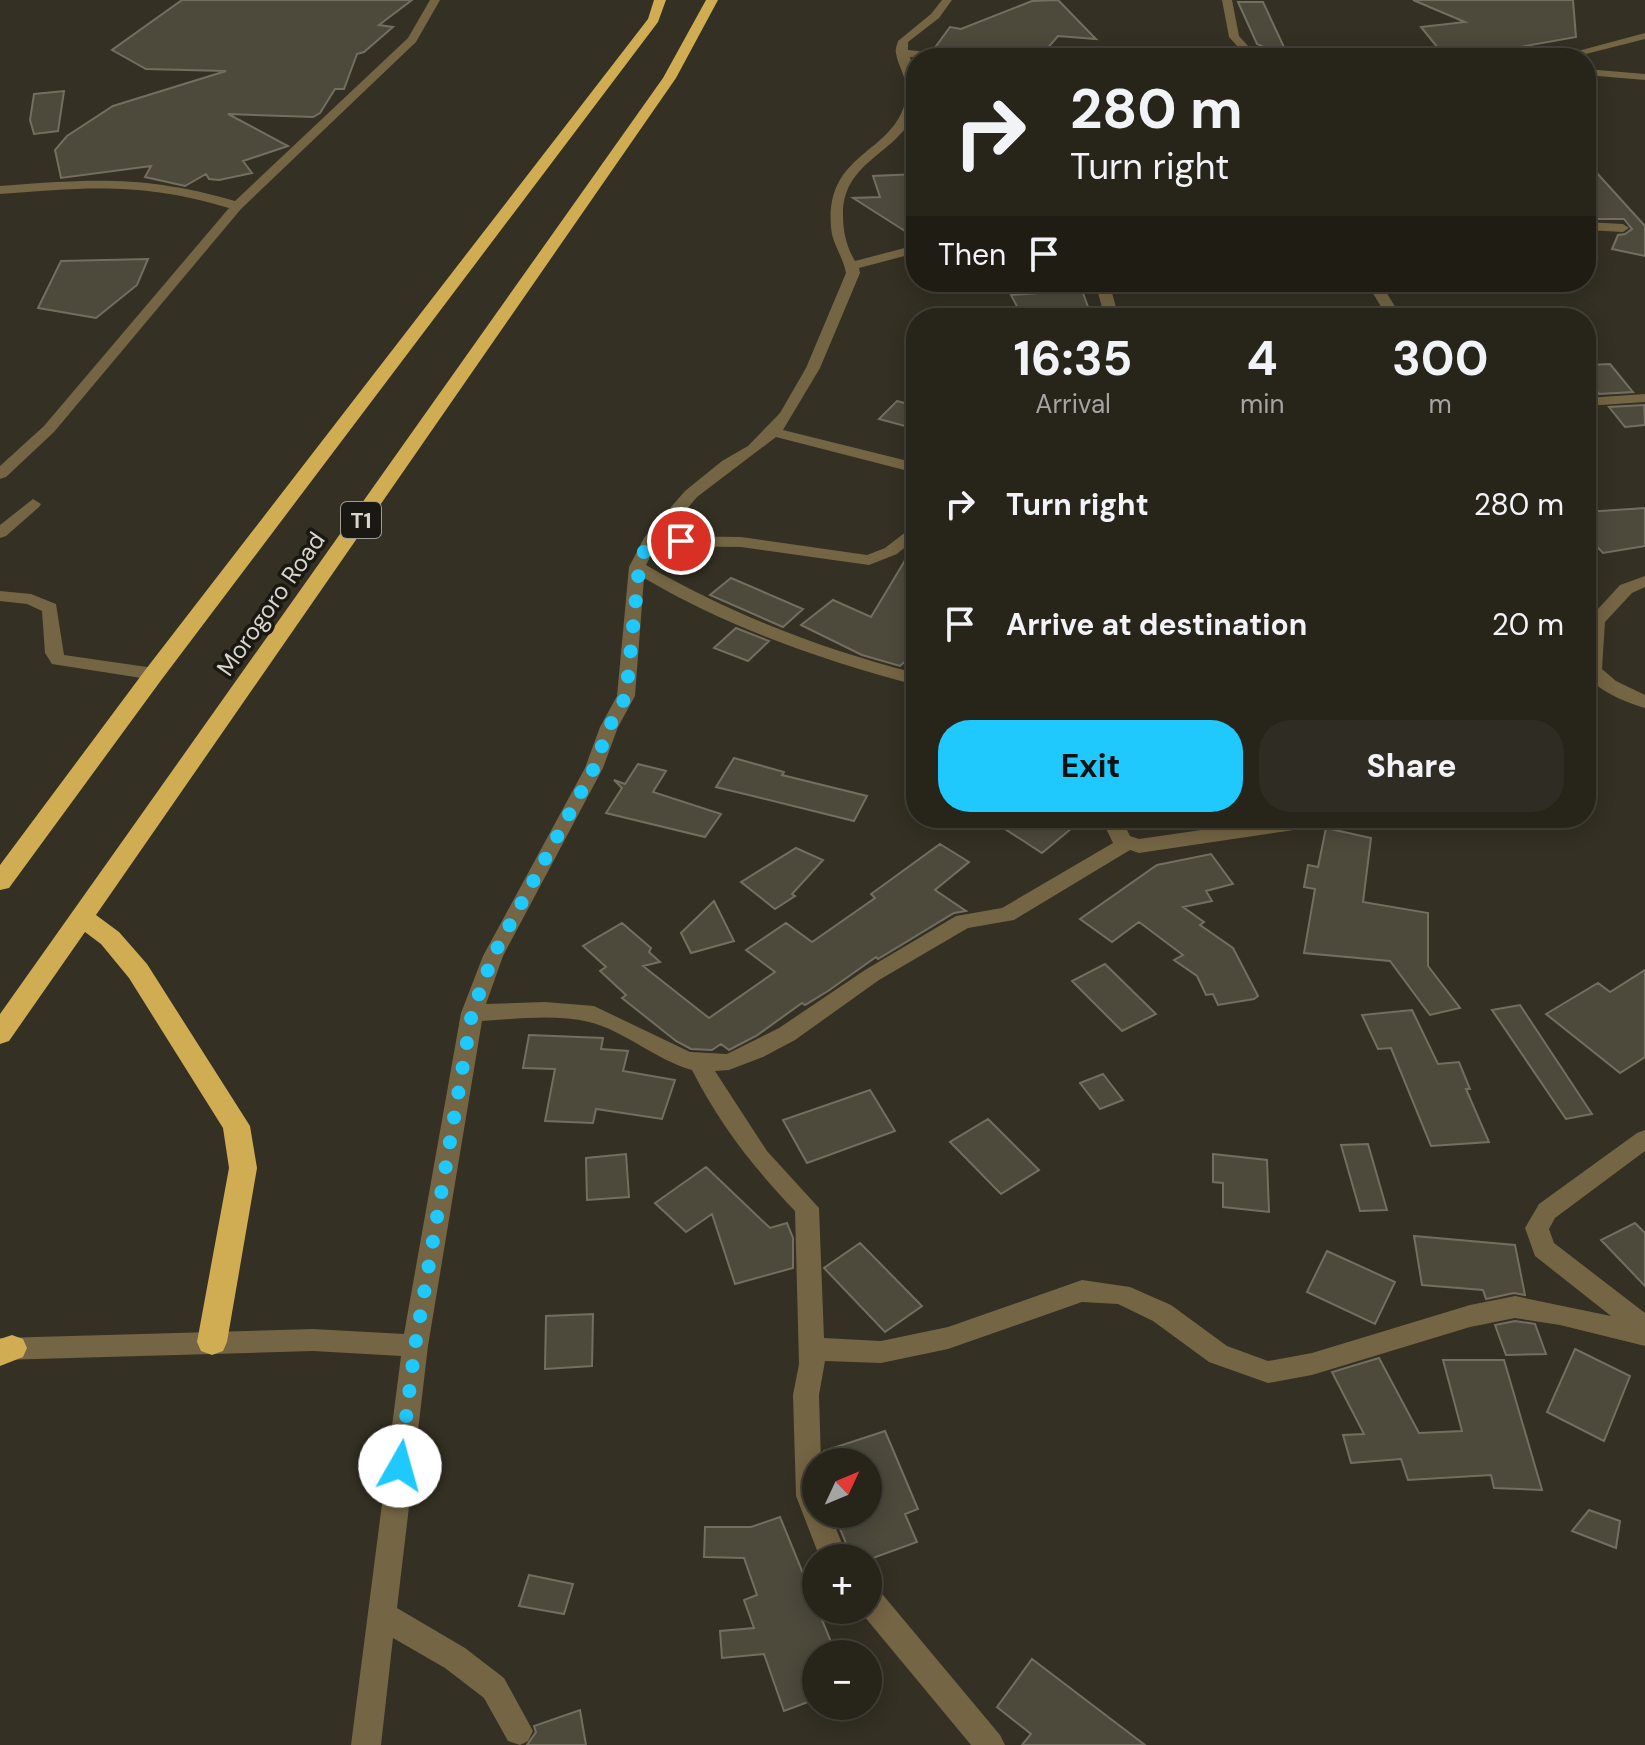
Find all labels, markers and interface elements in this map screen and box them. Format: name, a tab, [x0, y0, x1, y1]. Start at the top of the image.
text: 280 m	[1070, 72, 1243, 145]
icon: right	[938, 80, 1042, 184]
text: Turn right	[1070, 143, 1229, 190]
icon: arrive	[1022, 232, 1066, 276]
text: Then	[938, 235, 1006, 274]
text: 16:35	[1014, 327, 1132, 390]
text: 4	[1247, 327, 1278, 390]
text: 300	[1392, 327, 1488, 390]
text: Arrival	[1035, 387, 1111, 421]
text: min	[1240, 387, 1284, 421]
text: m	[1429, 387, 1452, 421]
icon: right	[938, 482, 982, 526]
text: Turn right	[1006, 485, 1149, 524]
text: 280 m	[1474, 485, 1564, 524]
road number: T1	[341, 502, 381, 538]
pin	[647, 507, 715, 575]
icon: arrive	[659, 519, 703, 563]
street label: Morogoro Road	[210, 526, 332, 682]
icon: arrive	[938, 602, 982, 646]
text: Arrive at destination	[1006, 605, 1307, 644]
text: 20 m	[1492, 605, 1564, 644]
button: Exit	[938, 720, 1243, 812]
button: Share	[1259, 720, 1564, 812]
position arrow	[358, 1424, 442, 1508]
north arrow	[802, 1448, 882, 1528]
map controls	[802, 1448, 882, 1720]
button: +	[802, 1544, 882, 1624]
button: −	[802, 1640, 882, 1720]

